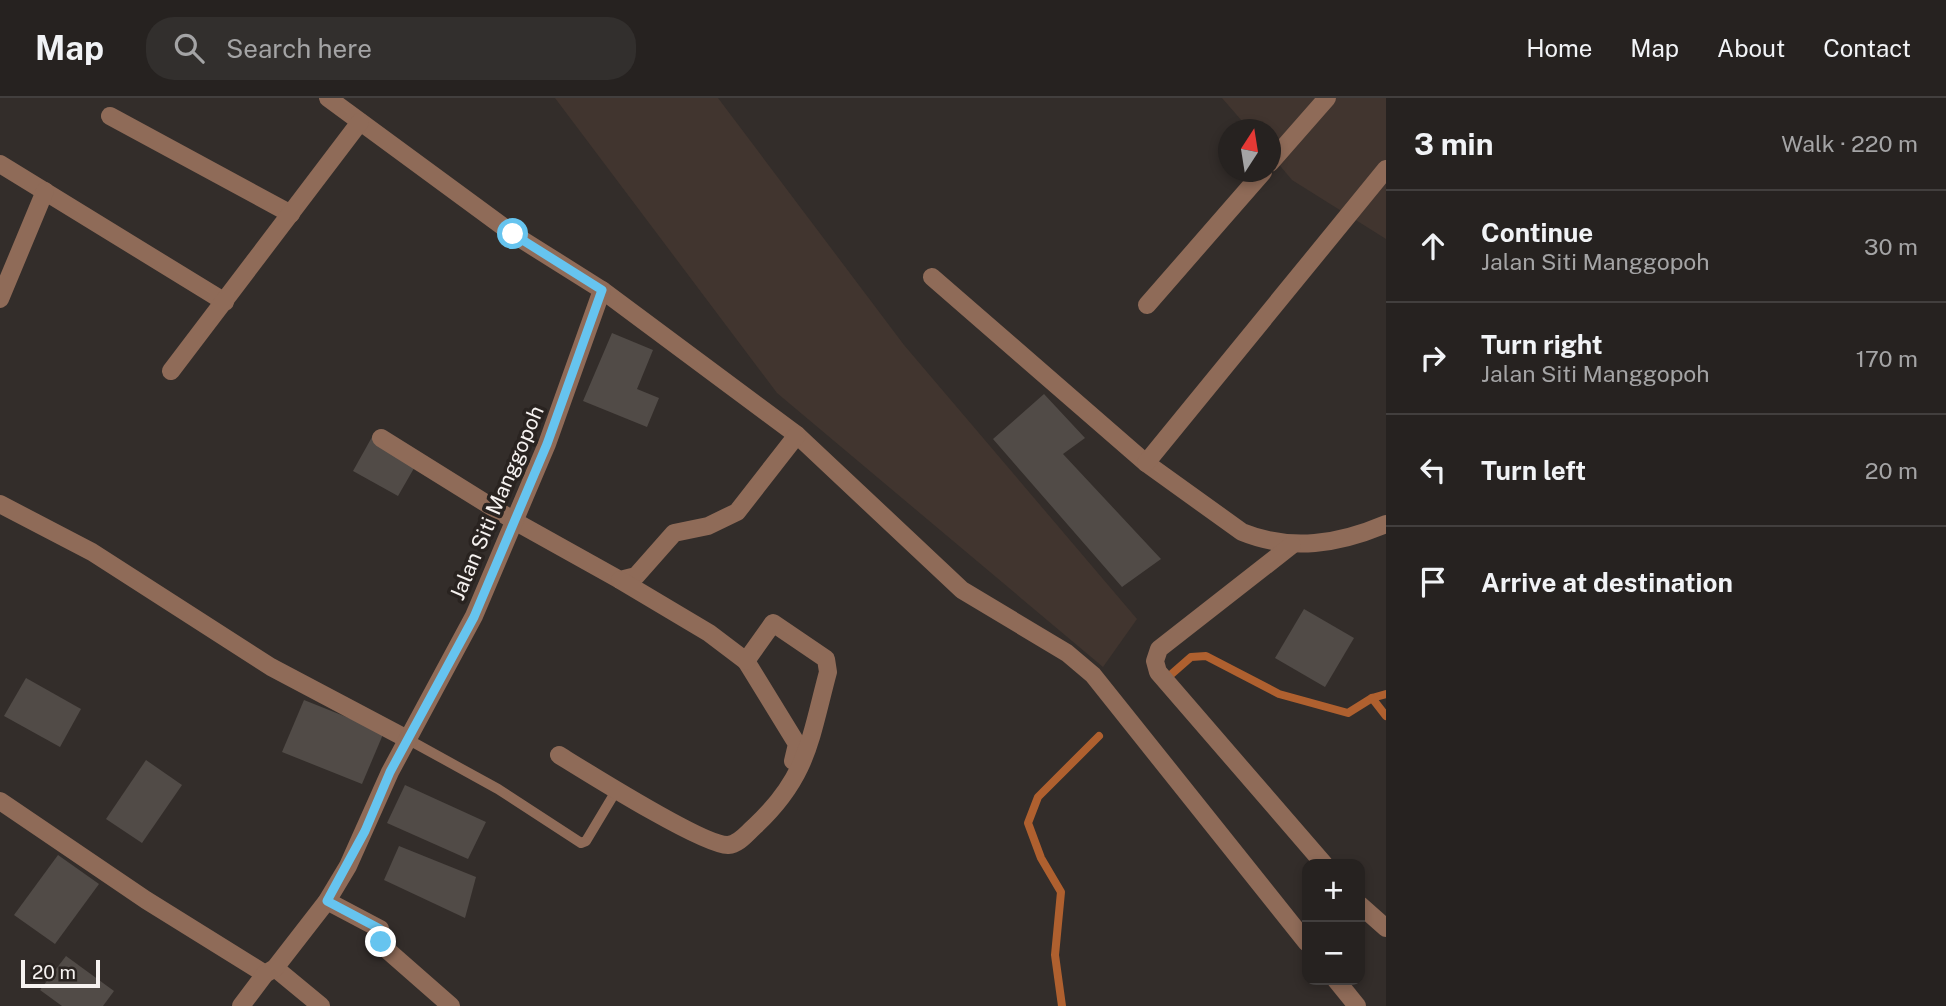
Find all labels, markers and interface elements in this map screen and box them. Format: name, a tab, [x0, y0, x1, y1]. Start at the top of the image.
search box	[146, 17, 636, 80]
text: Map	[35, 29, 104, 67]
icon: search	[170, 29, 208, 67]
text: Search here	[226, 33, 372, 64]
text: Home	[1526, 34, 1592, 62]
text: Map	[1630, 34, 1679, 62]
text: About	[1717, 34, 1785, 62]
text: Contact	[1823, 34, 1911, 62]
north arrow	[1218, 119, 1281, 182]
text: 3 min	[1414, 126, 1493, 162]
text: Walk · 220 m	[1781, 130, 1918, 157]
text: Continue	[1481, 217, 1593, 248]
route start	[497, 218, 528, 249]
icon: ahead	[1414, 227, 1452, 265]
text: 30 m	[1864, 233, 1918, 260]
text: Jalan Siti Manggopoh	[1481, 248, 1710, 275]
text: Turn right	[1481, 329, 1603, 360]
icon: right	[1414, 339, 1452, 377]
text: 170 m	[1856, 345, 1918, 372]
text: Jalan Siti Manggopoh	[1481, 360, 1710, 387]
street label: Jalan Siti Manggopoh	[444, 402, 549, 604]
icon: left	[1414, 451, 1452, 489]
text: Turn left	[1481, 455, 1586, 486]
text: 20 m	[1865, 457, 1918, 484]
icon: arrive	[1414, 563, 1452, 601]
text: Arrive at destination	[1481, 567, 1733, 598]
map controls	[1302, 859, 1365, 985]
button: +	[1302, 859, 1365, 922]
button: −	[1302, 922, 1365, 985]
route end	[365, 926, 396, 957]
scale bar	[21, 957, 100, 989]
text: 20 m	[32, 961, 76, 983]

